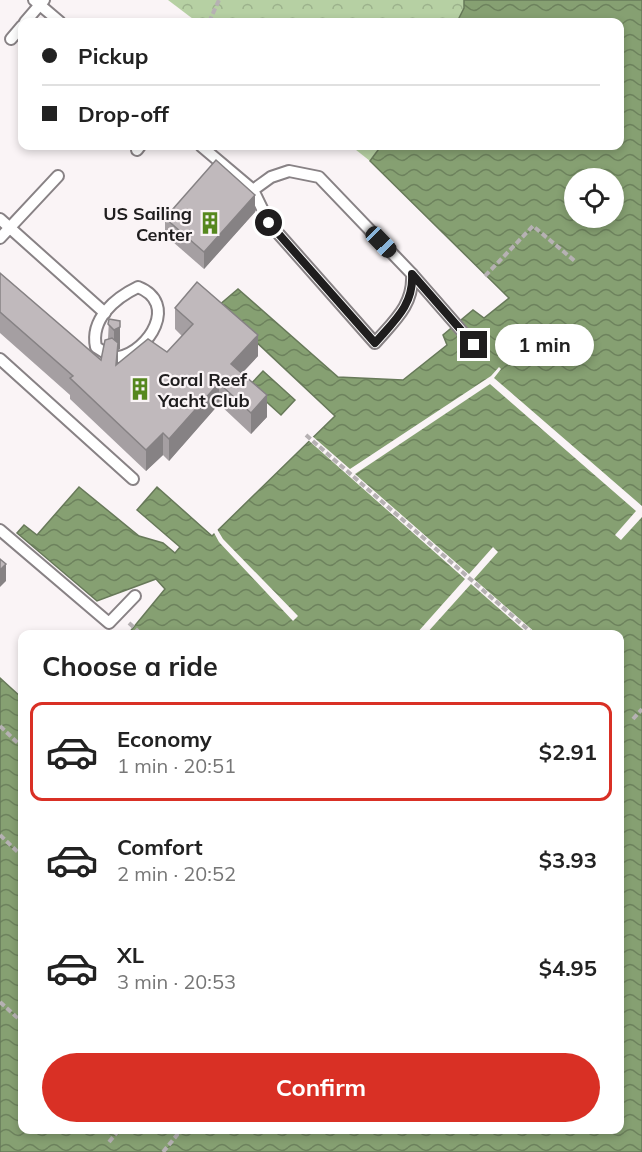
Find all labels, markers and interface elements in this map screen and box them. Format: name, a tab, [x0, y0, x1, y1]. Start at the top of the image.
text: Pickup	[78, 42, 148, 70]
text: Drop-off	[78, 100, 169, 128]
map controls	[564, 168, 624, 228]
button: locate	[564, 168, 624, 228]
place label: US Sailing Center	[103, 202, 193, 246]
route start	[255, 209, 282, 236]
building icon: US Sailing Center	[197, 210, 223, 236]
car	[362, 223, 400, 261]
callout: 1 min	[495, 324, 594, 366]
route end	[460, 331, 487, 358]
text: 1 min	[518, 332, 571, 357]
place label: Coral Reef Yacht Club	[157, 368, 250, 412]
building icon: Coral Reef Yacht Club	[127, 376, 153, 402]
text: Choose a ride	[42, 649, 218, 683]
icon: car	[45, 725, 99, 779]
text: Economy	[117, 725, 212, 753]
text: $2.91	[539, 738, 597, 766]
text: 1 min · 20:51	[117, 753, 236, 778]
icon: car	[45, 833, 99, 887]
text: Comfort	[117, 833, 203, 861]
text: $3.93	[539, 846, 597, 874]
text: 2 min · 20:52	[117, 861, 236, 886]
icon: car	[45, 941, 99, 995]
text: XL	[117, 941, 144, 969]
text: $4.95	[539, 954, 597, 982]
text: 3 min · 20:53	[117, 969, 236, 994]
button: Confirm	[42, 1053, 600, 1122]

